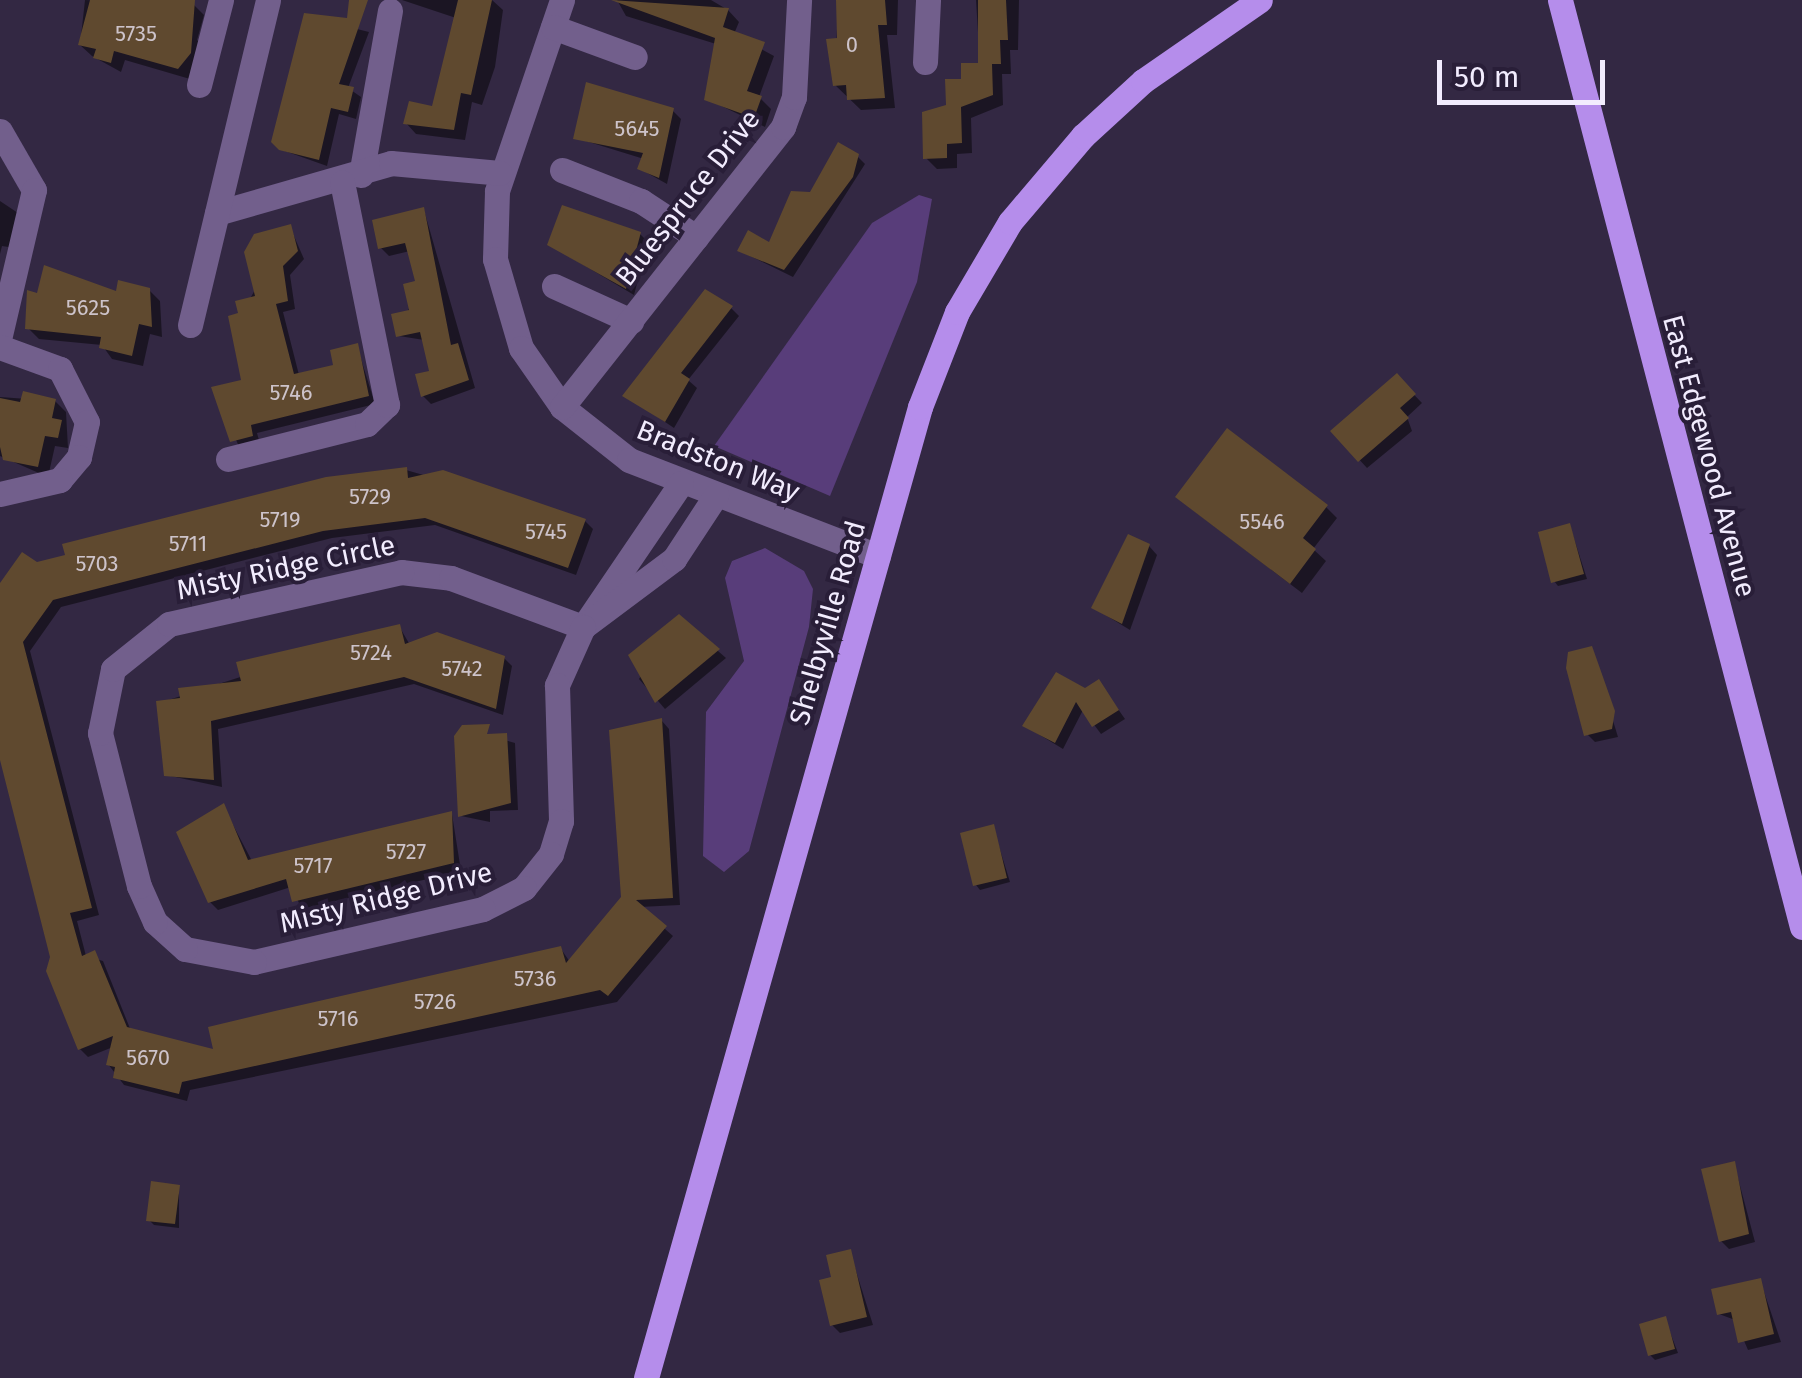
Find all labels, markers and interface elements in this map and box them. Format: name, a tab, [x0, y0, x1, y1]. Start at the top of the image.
house number: 5735	[115, 21, 157, 47]
house number: 0	[846, 32, 858, 58]
scale bar	[1442, 40, 1610, 102]
text: 50 m	[1454, 59, 1519, 95]
street label: Bluespruce Drive	[609, 103, 767, 293]
house number: 5645	[614, 116, 660, 142]
house number: 5625	[66, 295, 110, 321]
street label: East Edgewood Avenue	[1655, 311, 1763, 601]
house number: 5746	[270, 380, 312, 406]
street label: Bradston Way	[632, 413, 804, 509]
house number: 5729	[349, 484, 391, 510]
house number: 5719	[260, 507, 300, 533]
house number: 5546	[1239, 509, 1285, 535]
street label: Shelbyville Road	[783, 517, 873, 729]
house number: 5745	[525, 519, 567, 545]
street label: Misty Ridge Circle	[174, 528, 398, 608]
house number: 5711	[169, 531, 207, 557]
house number: 5703	[75, 551, 119, 577]
house number: 5724	[350, 640, 392, 666]
house number: 5742	[441, 656, 483, 682]
house number: 5727	[386, 839, 426, 865]
house number: 5717	[293, 853, 333, 879]
street label: Misty Ridge Drive	[276, 855, 496, 941]
house number: 5736	[514, 966, 556, 992]
house number: 5726	[414, 989, 456, 1015]
house number: 5716	[317, 1006, 359, 1032]
house number: 5670	[126, 1045, 170, 1071]

